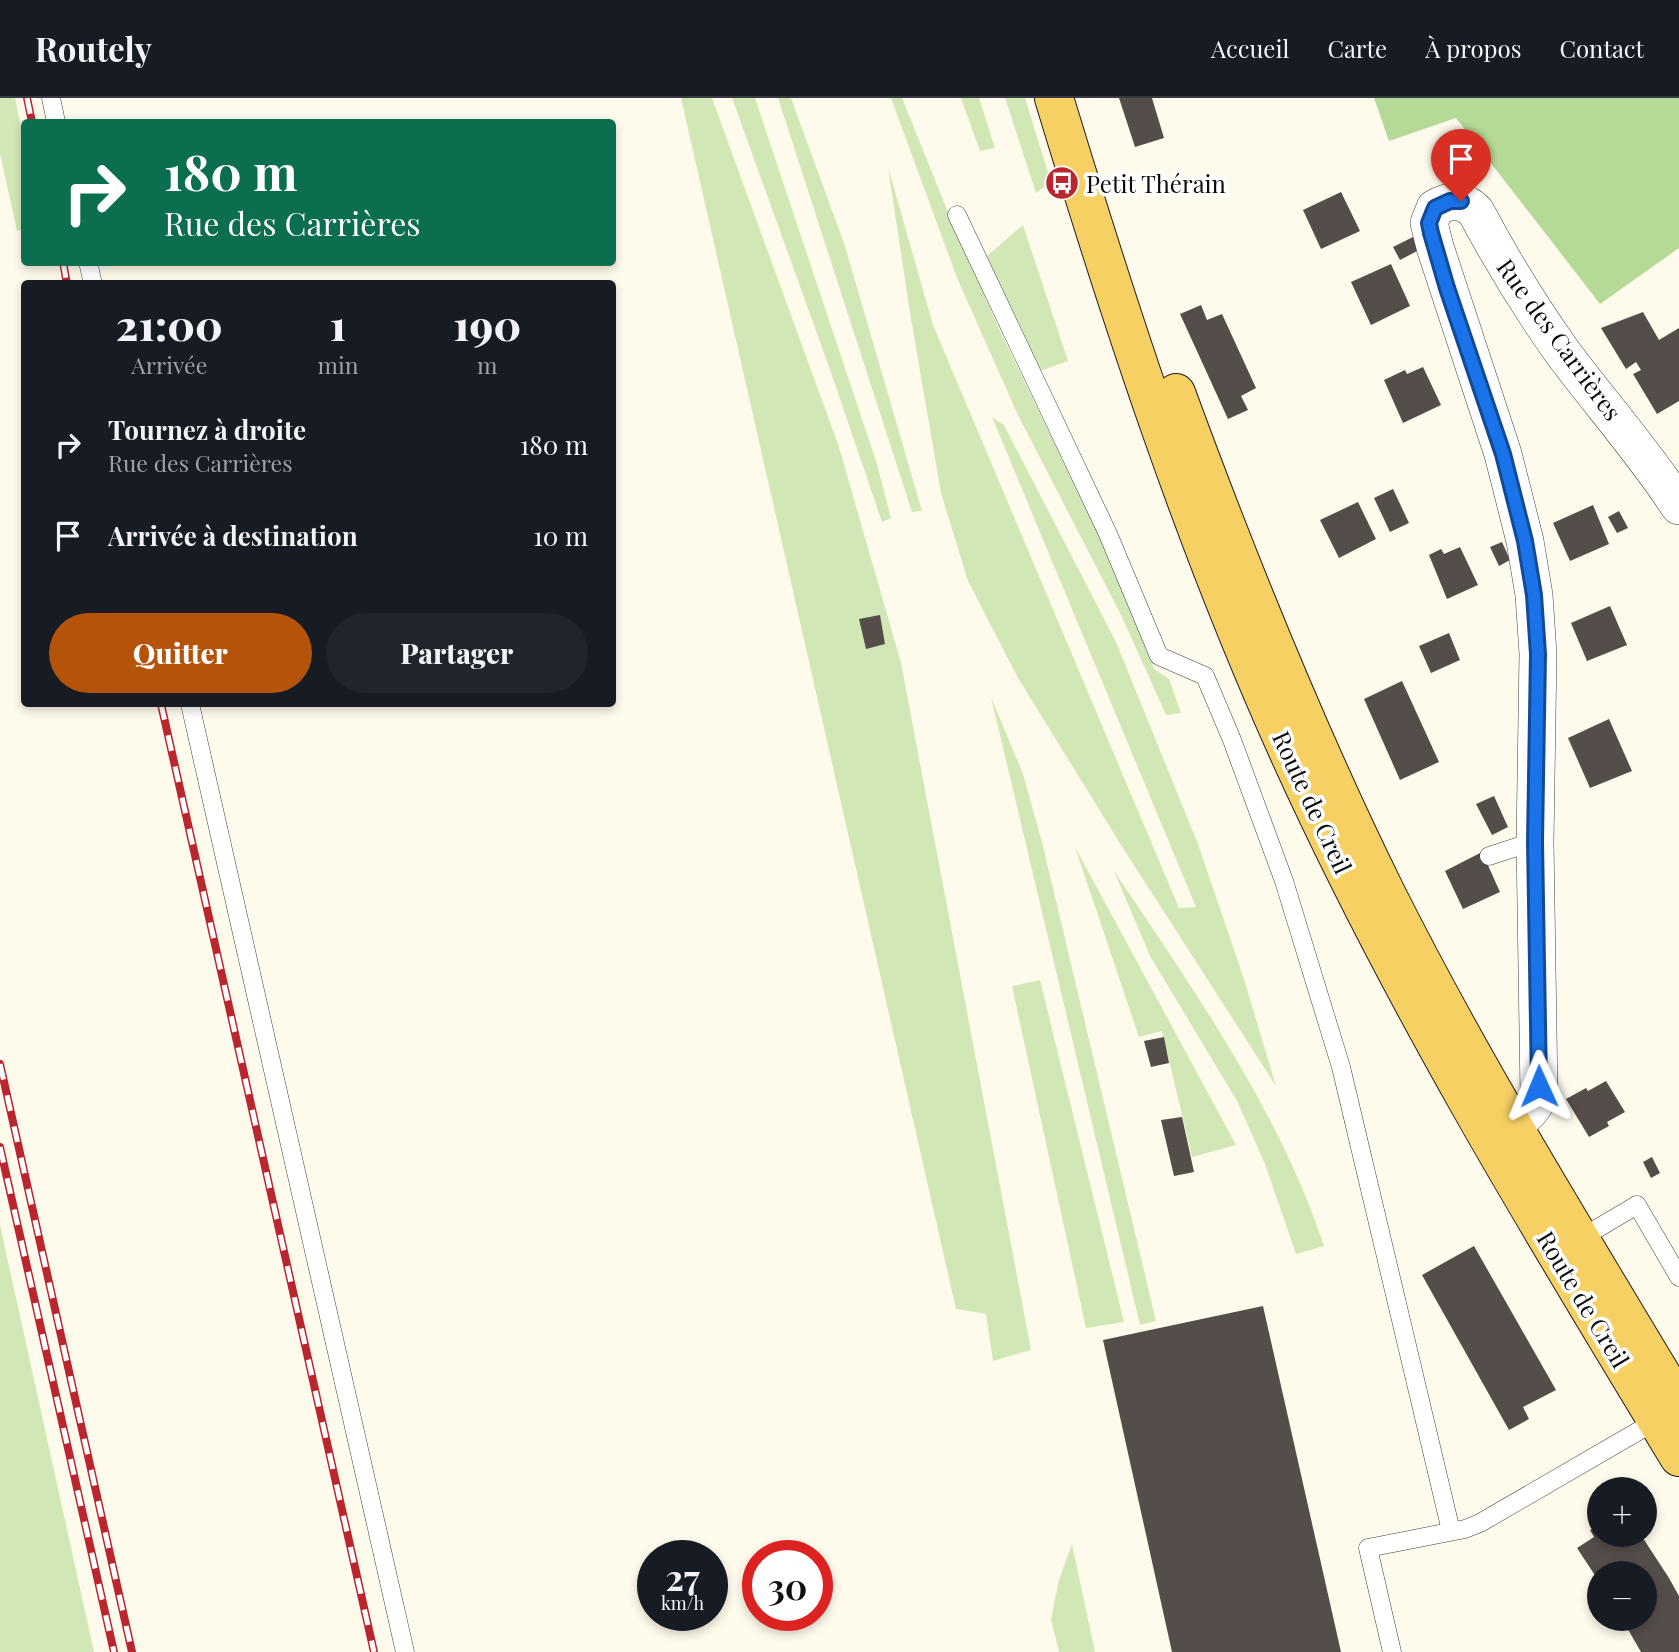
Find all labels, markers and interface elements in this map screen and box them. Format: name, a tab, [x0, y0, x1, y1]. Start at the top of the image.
text: Routely	[35, 26, 152, 70]
text: Accueil	[1211, 32, 1289, 64]
text: Carte	[1327, 32, 1387, 64]
text: À propos	[1425, 32, 1521, 64]
text: Contact	[1559, 32, 1644, 64]
pin	[1431, 129, 1491, 201]
text: 180 m	[164, 138, 298, 203]
icon: arrive	[1442, 140, 1480, 178]
icon: right	[49, 147, 140, 238]
bus stop icon: Petit Thérain	[1043, 164, 1081, 202]
place label: Petit Thérain	[1086, 167, 1226, 199]
text: Rue des Carrières	[164, 201, 421, 244]
street label: Rue des Carrières	[1490, 252, 1630, 426]
text: 21:00	[116, 296, 223, 352]
text: 1	[330, 296, 346, 352]
text: 190	[453, 296, 521, 352]
text: Arrivée	[131, 349, 207, 380]
text: min	[318, 349, 358, 380]
text: m	[477, 349, 497, 380]
text: Tournez à droite	[108, 412, 306, 447]
icon: right	[49, 426, 87, 464]
text: 180 m	[520, 427, 588, 462]
text: Rue des Carrières	[108, 447, 292, 478]
icon: arrive	[49, 517, 87, 555]
text: Arrivée à destination	[108, 518, 358, 553]
text: 10 m	[533, 518, 588, 553]
button: Quitter	[49, 613, 312, 693]
button: Partager	[326, 613, 588, 693]
street label: Route de Creil	[1266, 725, 1360, 879]
position arrow	[1502, 1049, 1576, 1123]
street label: Route de Creil	[1531, 1225, 1637, 1373]
map controls	[1587, 1477, 1657, 1631]
button: +	[1587, 1477, 1657, 1547]
speed limit sign: 30	[742, 1540, 833, 1631]
text: 27	[665, 1553, 700, 1600]
button: −	[1587, 1561, 1657, 1631]
text: km/h	[661, 1591, 704, 1615]

